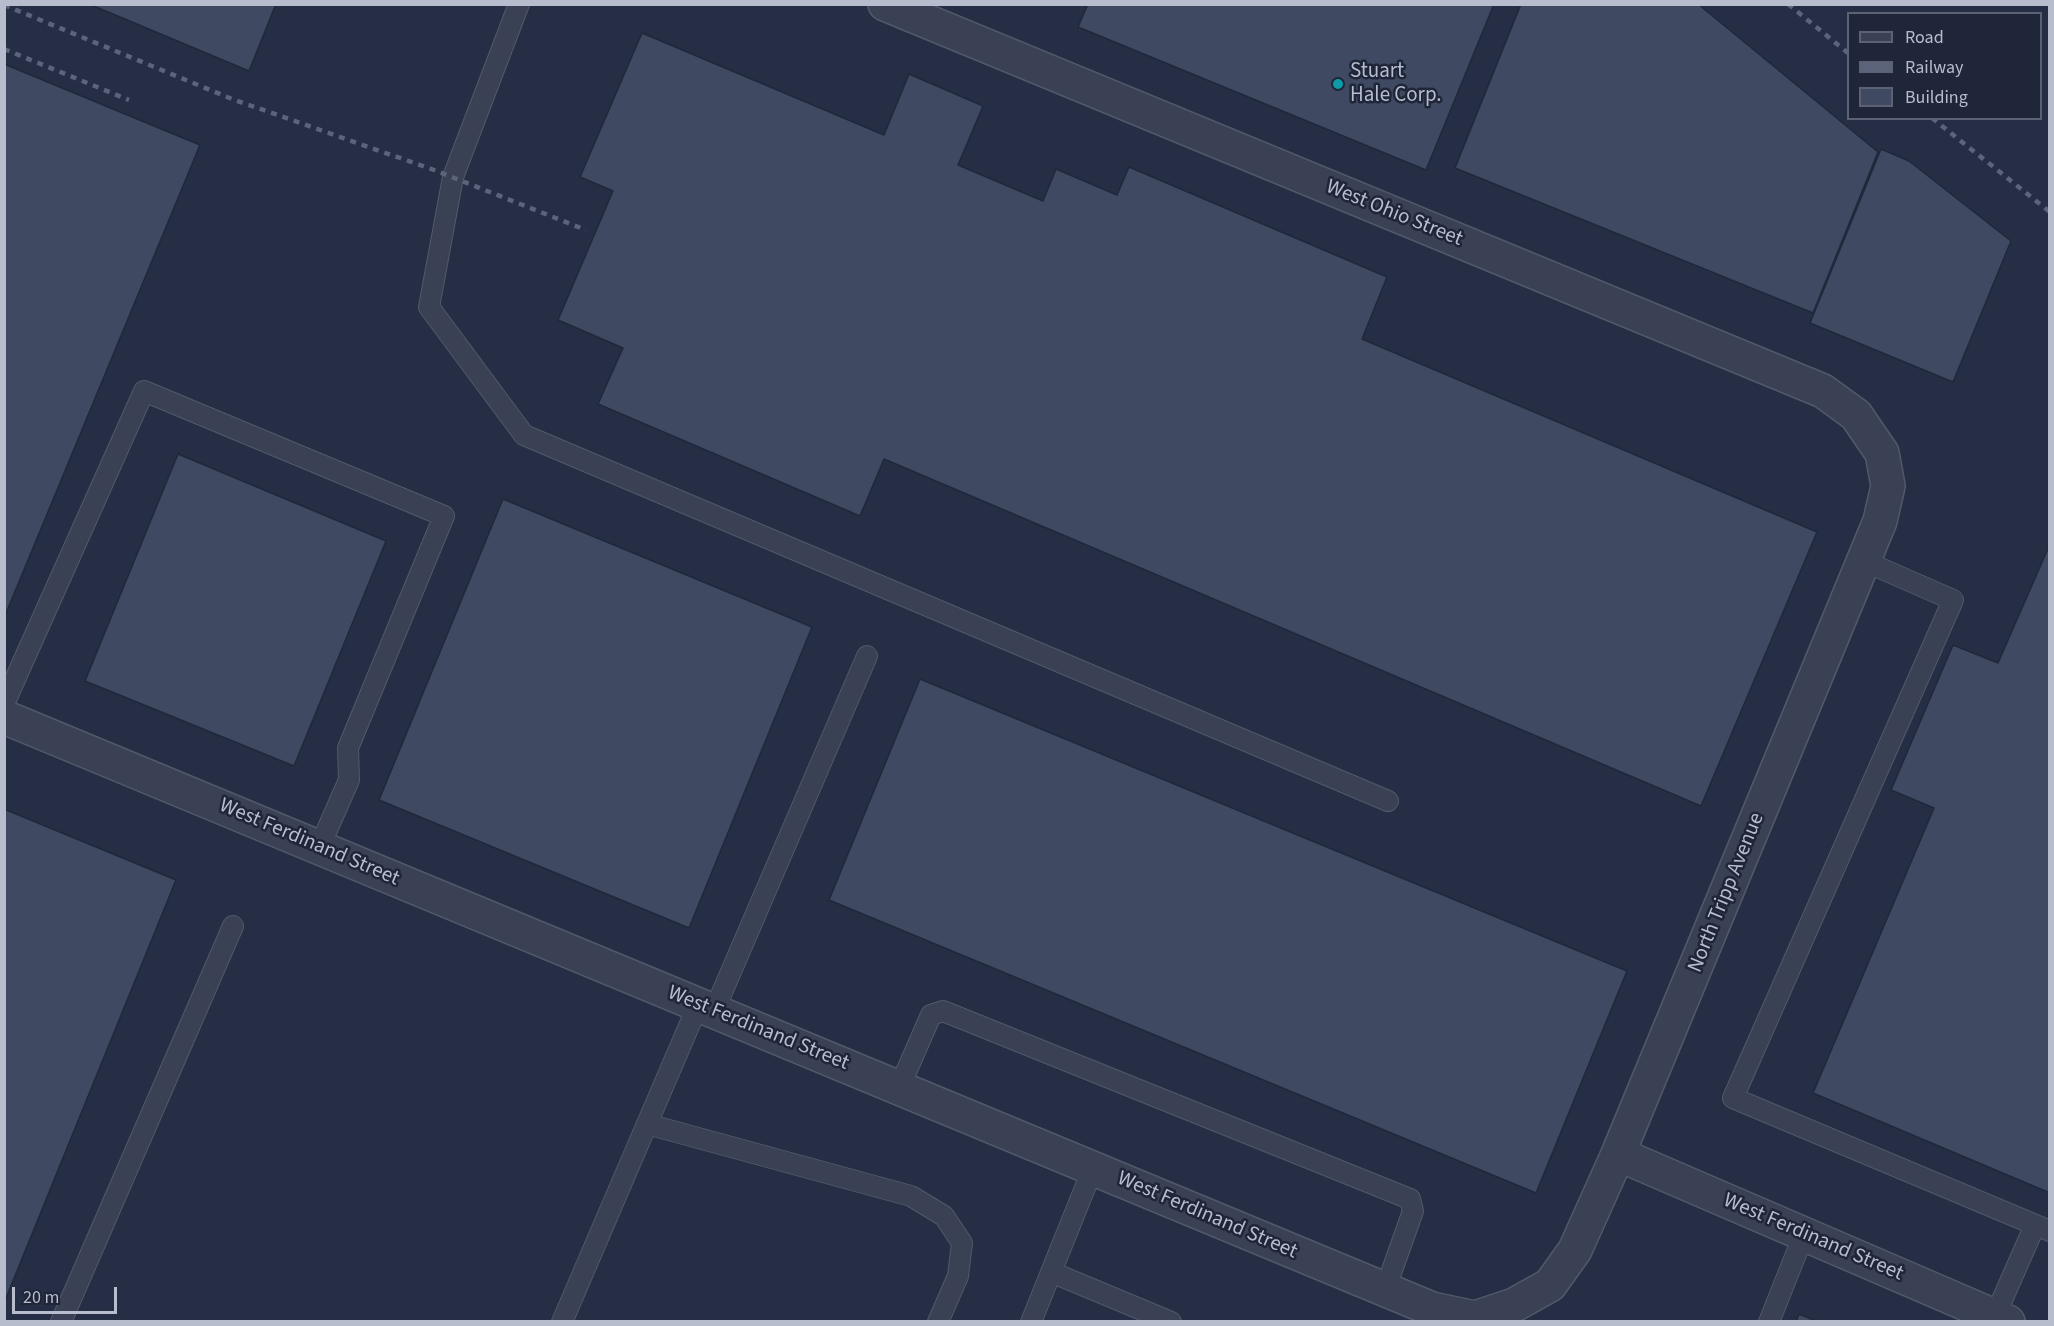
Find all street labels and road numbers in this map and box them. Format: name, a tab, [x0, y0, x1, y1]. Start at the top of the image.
street label: West Ohio Street	[1322, 175, 1466, 253]
street label: West Ferdinand Street	[215, 794, 403, 892]
street label: North Tripp Avenue	[1683, 809, 1771, 977]
street label: West Ferdinand Street	[664, 981, 852, 1077]
street label: West Ferdinand Street	[1113, 1167, 1301, 1265]
street label: West Ferdinand Street	[1719, 1189, 1907, 1287]

